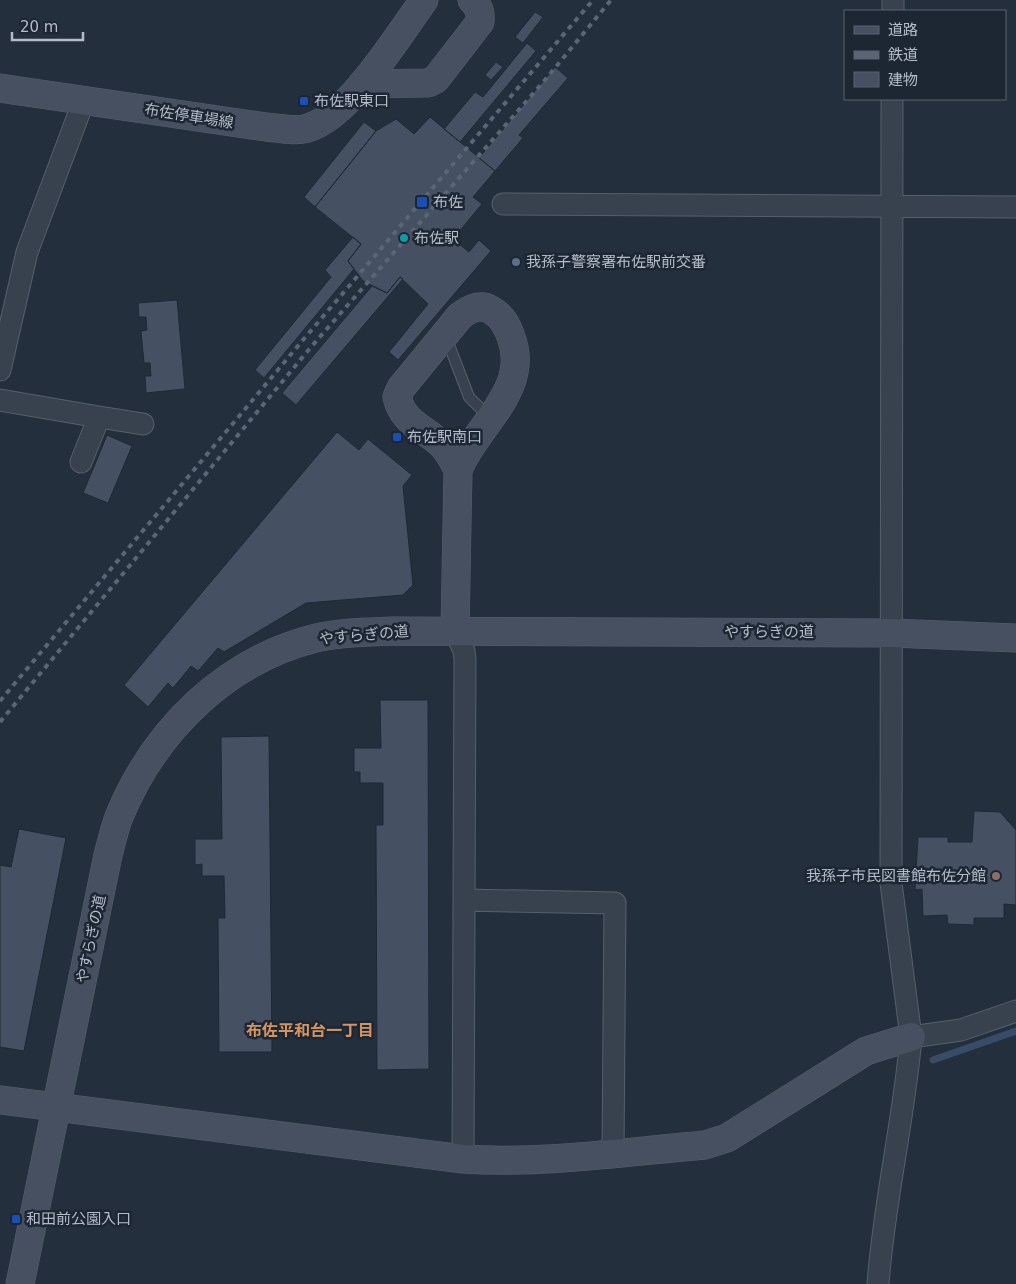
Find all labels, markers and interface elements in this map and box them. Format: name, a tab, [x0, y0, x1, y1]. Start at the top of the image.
scale bar	[12, 10, 84, 42]
legend	[844, 10, 1006, 100]
text: 20 m	[20, 18, 58, 36]
text: 道路	[888, 21, 918, 39]
text: 鉄道	[888, 46, 918, 64]
text: 建物	[888, 71, 918, 89]
place label: 布佐駅東口	[314, 92, 389, 110]
marker: 布佐駅東口	[298, 95, 310, 107]
street label: 布佐停車場線	[143, 100, 235, 132]
place label: 布佐	[433, 193, 463, 211]
marker: 布佐	[415, 195, 429, 209]
place label: 布佐駅	[414, 229, 459, 247]
marker: 布佐駅	[398, 232, 410, 244]
place label: 我孫子警察署布佐駅前交番	[526, 253, 706, 271]
marker: 我孫子警察署布佐駅前交番	[510, 256, 522, 268]
place label: 布佐駅南口	[407, 428, 482, 446]
marker: 布佐駅南口	[391, 431, 403, 443]
street label: やすらぎの道	[318, 622, 410, 648]
street label: やすらぎの道	[724, 623, 814, 641]
place label: 我孫子市民図書館布佐分館	[806, 867, 986, 885]
marker: 我孫子市民図書館布佐分館	[990, 870, 1002, 882]
street label: やすらぎの道	[73, 893, 109, 985]
district label: 布佐平和台一丁目	[246, 1021, 374, 1040]
place label: 和田前公園入口	[26, 1210, 131, 1228]
marker: 和田前公園入口	[10, 1213, 22, 1225]

